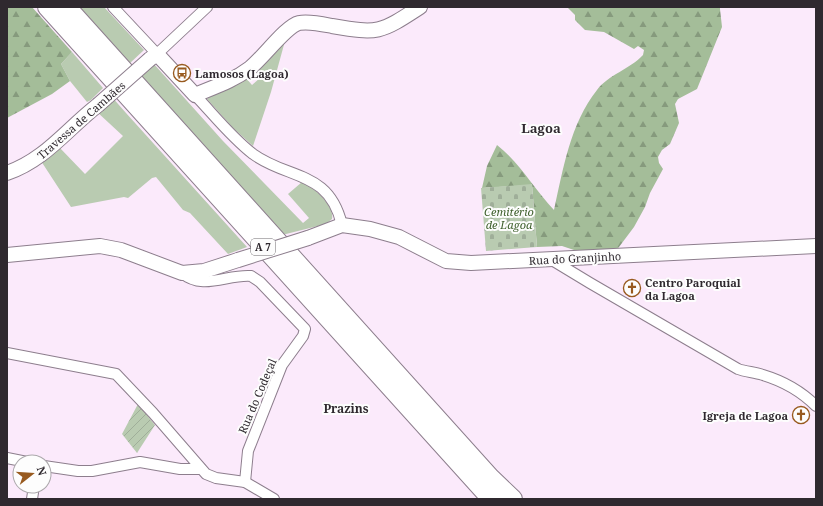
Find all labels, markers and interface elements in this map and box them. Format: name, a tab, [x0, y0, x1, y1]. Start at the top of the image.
bus stop icon: Lamosos (Lagoa)	[172, 63, 192, 83]
place label: Lamosos (Lagoa)	[195, 66, 289, 81]
street label: Travessa de Cambães	[34, 78, 128, 162]
district label: Lagoa	[521, 119, 561, 137]
park label: Cemitério de Lagoa	[484, 204, 534, 232]
road number: A 7	[251, 239, 275, 255]
street label: Rua do Granjinho	[528, 248, 622, 268]
place label: Centro Paroquial da Lagoa	[645, 275, 741, 303]
church icon: Centro Paroquial da Lagoa	[622, 278, 642, 298]
street label: Rua do Codeçal	[234, 356, 280, 436]
district label: Prazins	[323, 400, 369, 417]
church icon: Igreja de Lagoa	[791, 405, 811, 425]
place label: Igreja de Lagoa	[703, 408, 788, 423]
north arrow	[12, 454, 52, 494]
text: N	[34, 465, 51, 478]

